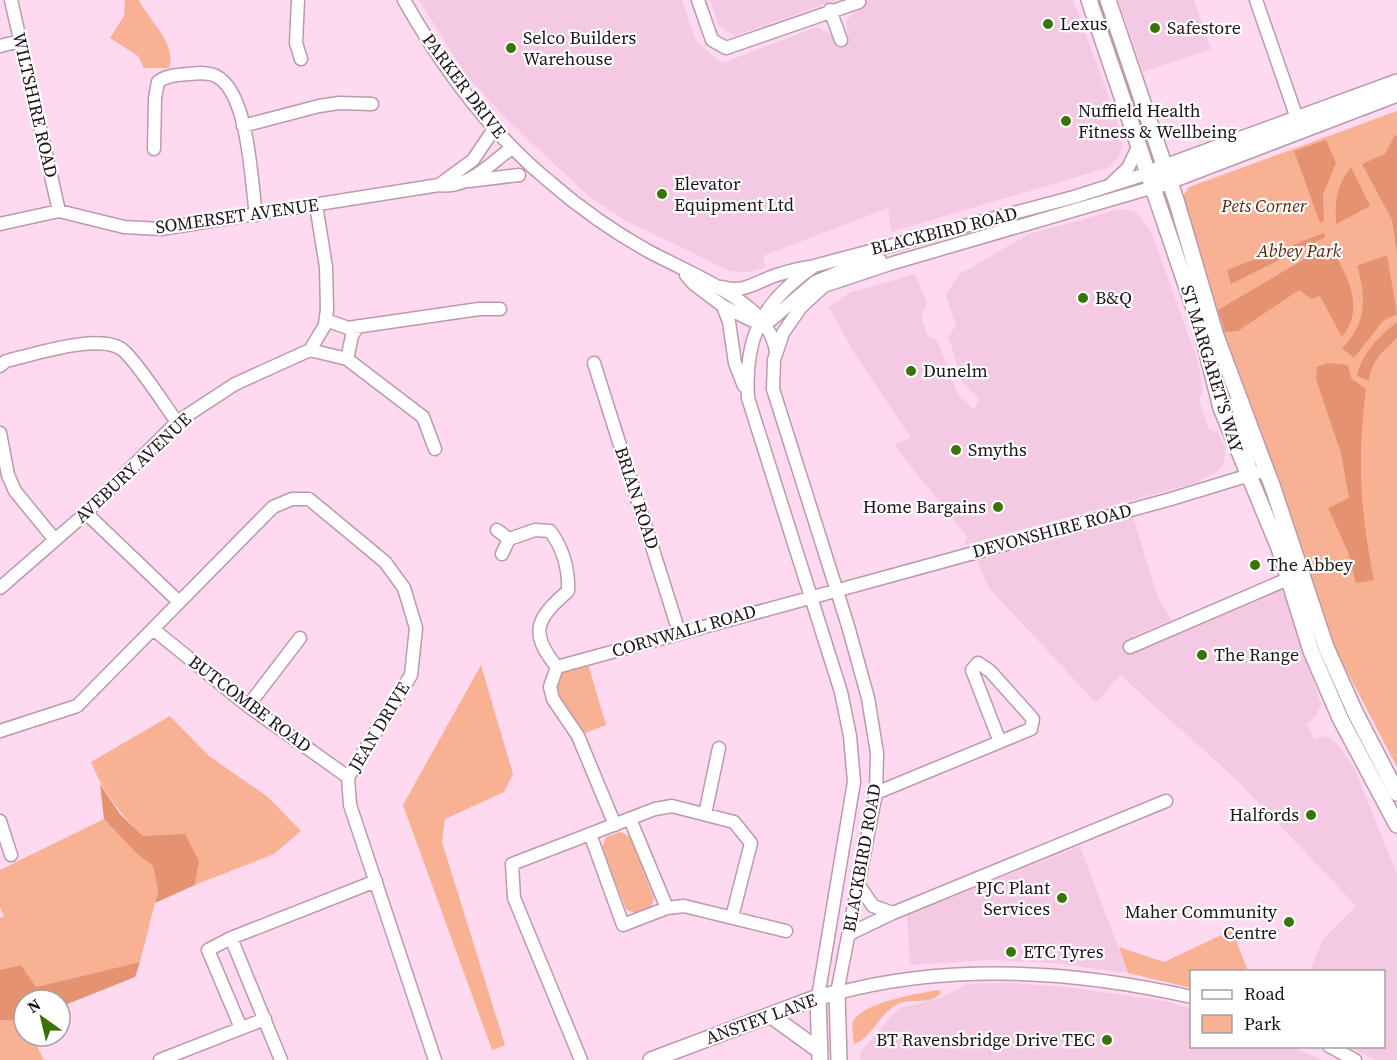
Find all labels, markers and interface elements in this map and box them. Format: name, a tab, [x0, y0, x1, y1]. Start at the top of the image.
place label: Lexus	[1060, 11, 1108, 36]
place label: Safestore	[1167, 15, 1241, 40]
marker: Lexus	[1041, 17, 1055, 31]
marker: Safestore	[1148, 21, 1162, 35]
place label: Selco Builders Warehouse	[523, 25, 636, 71]
street label: PARKER DRIVE	[417, 28, 512, 143]
street label: WILTSHIRE ROAD	[7, 30, 64, 180]
marker: Selco Builders Warehouse	[504, 41, 518, 55]
place label: Nuffield Health Fitness & Wellbeing	[1078, 98, 1237, 144]
marker: Nuffield Health Fitness & Wellbeing	[1059, 114, 1073, 128]
place label: Elevator Equipment Ltd	[674, 171, 794, 217]
marker: Elevator Equipment Ltd	[655, 187, 669, 201]
street label: SOMERSET AVENUE	[154, 192, 320, 239]
park label: Pets Corner	[1220, 193, 1307, 218]
street label: BLACKBIRD ROAD	[868, 200, 1020, 261]
park label: Abbey Park	[1256, 238, 1342, 263]
street label: ST MARGARET'S WAY	[1175, 282, 1250, 456]
place label: B&Q	[1095, 285, 1132, 310]
marker: B&Q	[1076, 291, 1090, 305]
place label: Dunelm	[923, 358, 988, 383]
marker: Dunelm	[904, 364, 918, 378]
street label: AVEBURY AVENUE	[69, 407, 197, 528]
place label: Smyths	[968, 437, 1027, 462]
street label: BRIAN ROAD	[609, 443, 666, 552]
marker: Smyths	[949, 443, 963, 457]
place label: Home Bargains	[863, 494, 986, 519]
street label: DEVONSHIRE ROAD	[969, 497, 1134, 564]
marker: Home Bargains	[991, 500, 1005, 514]
place label: The Abbey	[1267, 552, 1354, 577]
marker: The Abbey	[1248, 558, 1262, 572]
street label: CORNWALL ROAD	[609, 598, 759, 663]
place label: The Range	[1214, 642, 1299, 667]
marker: The Range	[1195, 648, 1209, 662]
street label: BUTCOMBE ROAD	[184, 649, 317, 758]
street label: JEAN DRIVE	[341, 677, 415, 777]
street label: BLACKBIRD ROAD	[836, 782, 887, 934]
place label: Halfords	[1229, 802, 1299, 827]
marker: Halfords	[1304, 808, 1318, 822]
place label: PJC Plant Services	[976, 875, 1050, 921]
marker: PJC Plant Services	[1055, 891, 1069, 905]
place label: Maher Community Centre	[1125, 899, 1278, 945]
marker: Maher Community Centre	[1282, 915, 1296, 929]
place label: ETC Tyres	[1023, 939, 1104, 964]
marker: ETC Tyres	[1004, 945, 1018, 959]
legend	[1190, 970, 1385, 1048]
text: Road	[1244, 981, 1285, 1006]
street label: ANSTEY LANE	[702, 987, 820, 1050]
north arrow	[12, 988, 72, 1048]
text: N	[23, 993, 45, 1018]
text: Park	[1244, 1011, 1281, 1036]
place label: BT Ravensbridge Drive TEC	[876, 1027, 1095, 1052]
marker: BT Ravensbridge Drive TEC	[1100, 1033, 1114, 1047]

